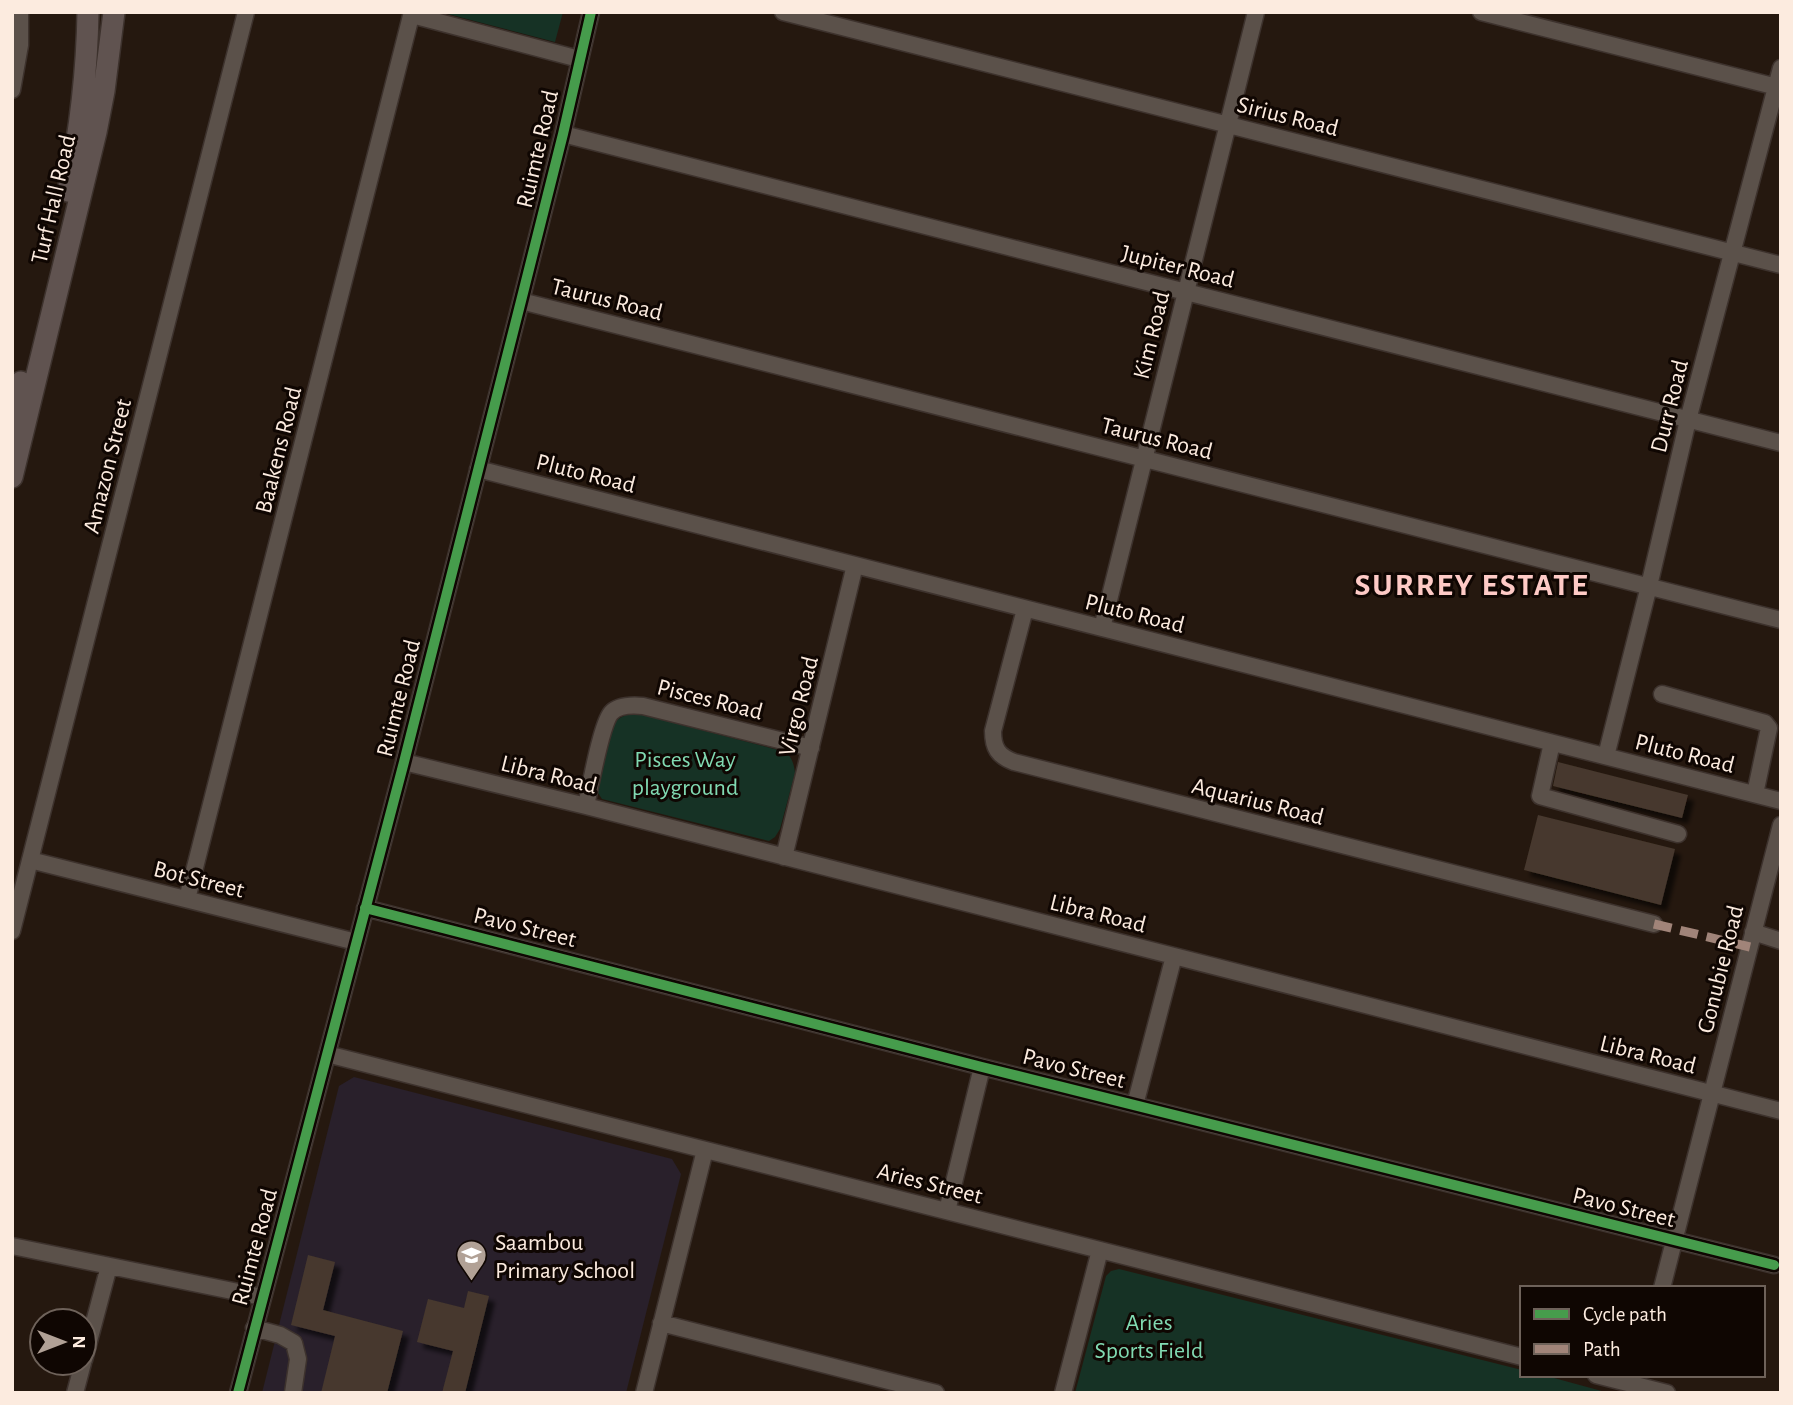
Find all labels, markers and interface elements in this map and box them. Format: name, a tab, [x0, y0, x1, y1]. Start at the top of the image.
street label: Ruimte Road	[513, 88, 563, 210]
street label: Sirius Road	[1235, 93, 1341, 141]
street label: Turf Hall Road	[27, 132, 80, 266]
street label: Jupiter Road	[1119, 241, 1237, 293]
street label: Taurus Road	[549, 275, 665, 325]
street label: Kim Road	[1129, 289, 1174, 382]
street label: Durr Road	[1647, 357, 1693, 455]
street label: Baakens Road	[252, 384, 306, 516]
street label: Amazon Street	[80, 396, 136, 536]
street label: Taurus Road	[1099, 414, 1215, 464]
street label: Pluto Road	[534, 450, 638, 498]
district label: SURREY ESTATE	[1354, 569, 1590, 601]
street label: Pluto Road	[1083, 590, 1187, 638]
street label: Ruimte Road	[373, 637, 425, 759]
street label: Virgo Road	[775, 654, 823, 759]
street label: Pisces Road	[654, 675, 765, 725]
street label: Pluto Road	[1633, 730, 1737, 778]
park label: Pisces Way playground	[632, 748, 738, 800]
street label: Libra Road	[498, 751, 599, 798]
street label: Aquarius Road	[1189, 774, 1326, 830]
street label: Bot Street	[151, 857, 247, 903]
street label: Libra Road	[1047, 890, 1148, 937]
street label: Gonubie Road	[1693, 903, 1748, 1036]
street label: Pavo Street	[471, 904, 579, 952]
street label: Libra Road	[1597, 1031, 1698, 1078]
street label: Pavo Street	[1020, 1045, 1128, 1093]
street label: Aries Street	[875, 1159, 985, 1209]
street label: Pavo Street	[1570, 1184, 1678, 1232]
street label: Ruimte Road	[228, 1186, 282, 1308]
place label: Saambou Primary School	[495, 1231, 635, 1283]
school or university icon: Saambou Primary School	[455, 1239, 489, 1283]
legend	[1520, 1286, 1765, 1377]
text: Cycle path	[1583, 1304, 1667, 1325]
north arrow	[28, 1307, 98, 1377]
park label: Aries Sports Field	[1095, 1311, 1203, 1363]
text: N	[69, 1335, 88, 1349]
text: Path	[1583, 1339, 1621, 1360]

